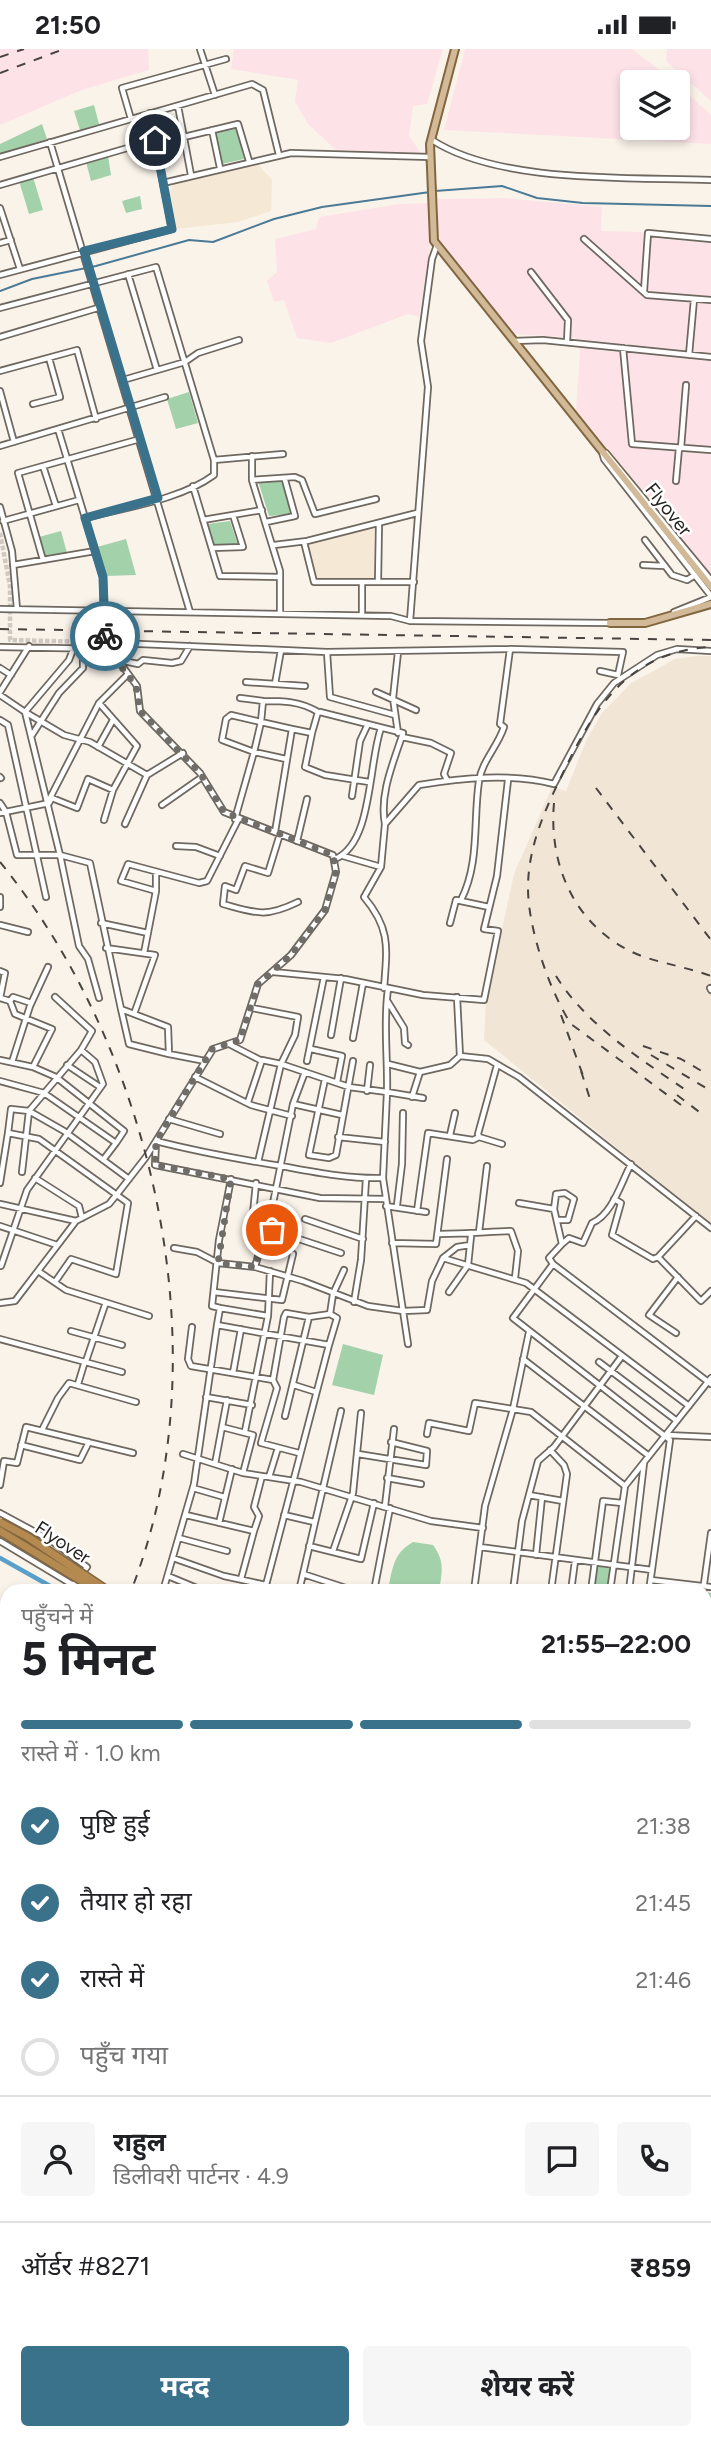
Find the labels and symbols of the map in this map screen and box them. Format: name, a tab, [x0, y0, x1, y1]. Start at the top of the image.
pin	[125, 110, 185, 170]
street label: Flyover	[640, 478, 697, 541]
courier	[70, 601, 140, 671]
pin	[242, 1200, 302, 1260]
street label: Flyover	[31, 1516, 95, 1569]

